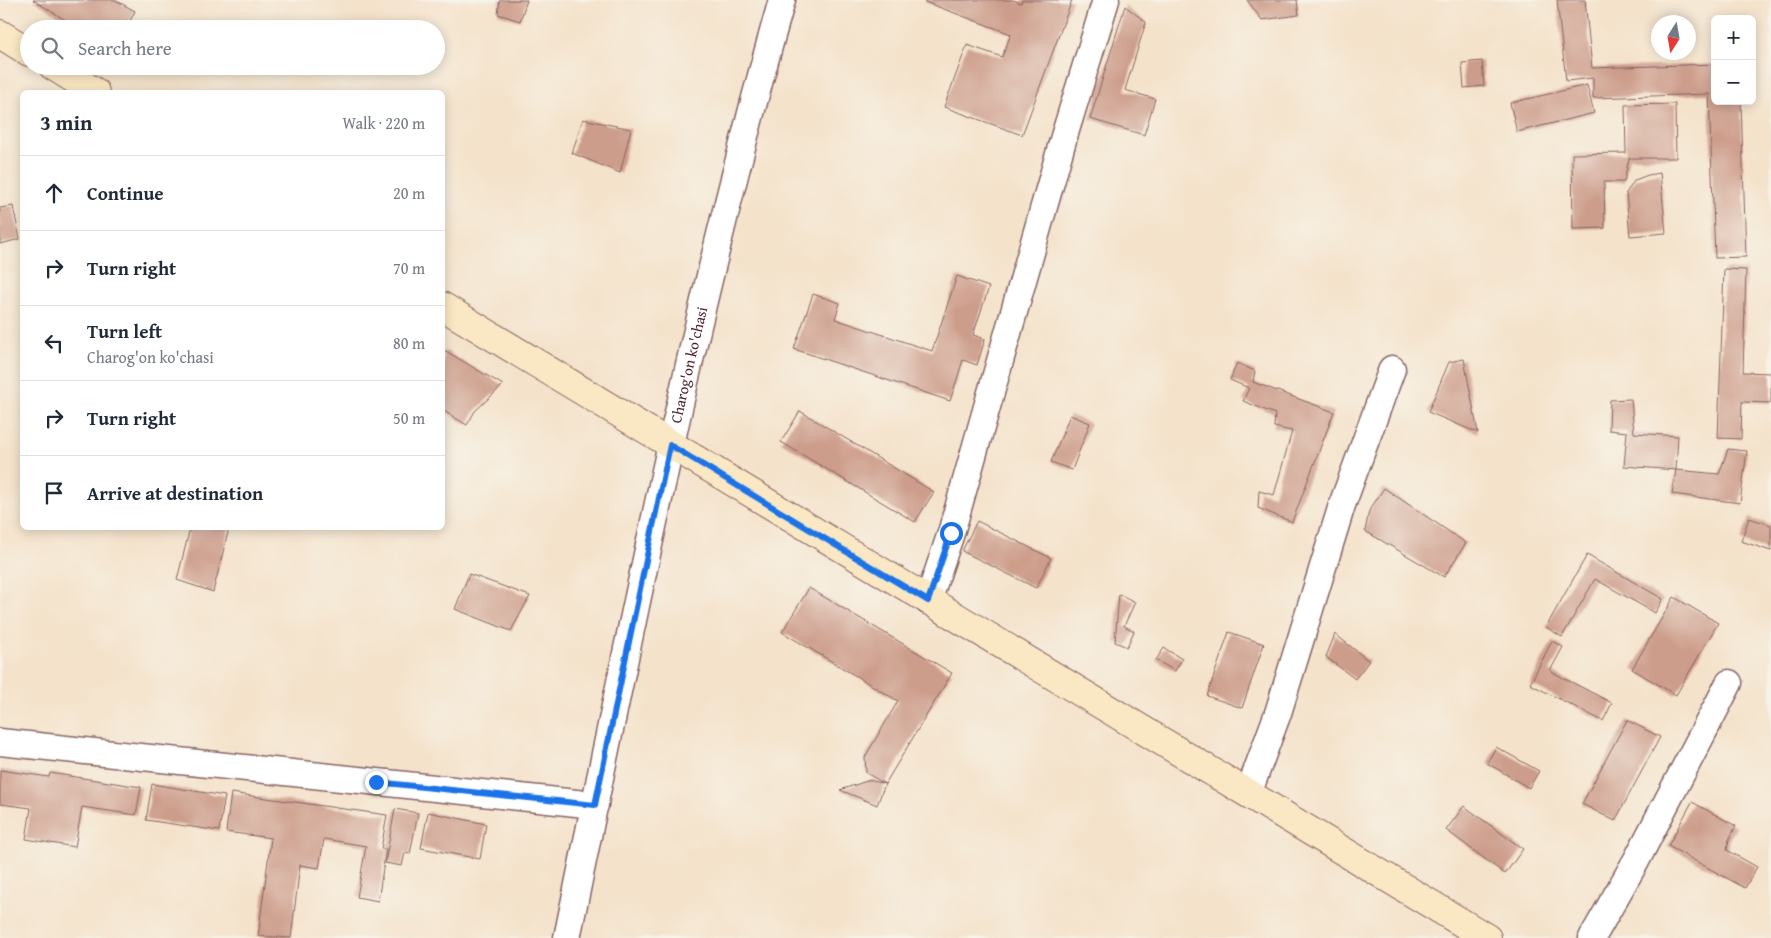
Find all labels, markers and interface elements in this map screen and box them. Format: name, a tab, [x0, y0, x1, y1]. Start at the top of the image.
north arrow	[1651, 15, 1696, 60]
map controls	[1711, 15, 1756, 105]
button: +	[1711, 15, 1756, 60]
search box	[20, 20, 445, 75]
icon: search	[38, 34, 66, 62]
text: Search here	[78, 34, 172, 62]
button: −	[1711, 60, 1756, 105]
text: 3 min	[40, 107, 92, 138]
text: Walk · 220 m	[342, 111, 425, 135]
icon: ahead	[40, 179, 68, 207]
text: Continue	[87, 179, 164, 207]
text: 20 m	[393, 181, 425, 205]
icon: right	[40, 254, 68, 282]
text: Turn right	[87, 254, 176, 282]
text: 70 m	[393, 256, 425, 280]
street label: Charog'on ko'chasi	[665, 304, 712, 425]
text: Turn left	[87, 317, 162, 345]
icon: left	[40, 329, 68, 357]
text: 80 m	[393, 331, 425, 355]
text: Charog'on ko'chasi	[87, 345, 214, 369]
icon: right	[40, 404, 68, 432]
text: Turn right	[87, 404, 176, 432]
text: 50 m	[393, 406, 425, 430]
icon: arrive	[40, 479, 68, 507]
text: Arrive at destination	[87, 479, 263, 507]
route start	[940, 522, 963, 545]
route end	[365, 771, 388, 794]

